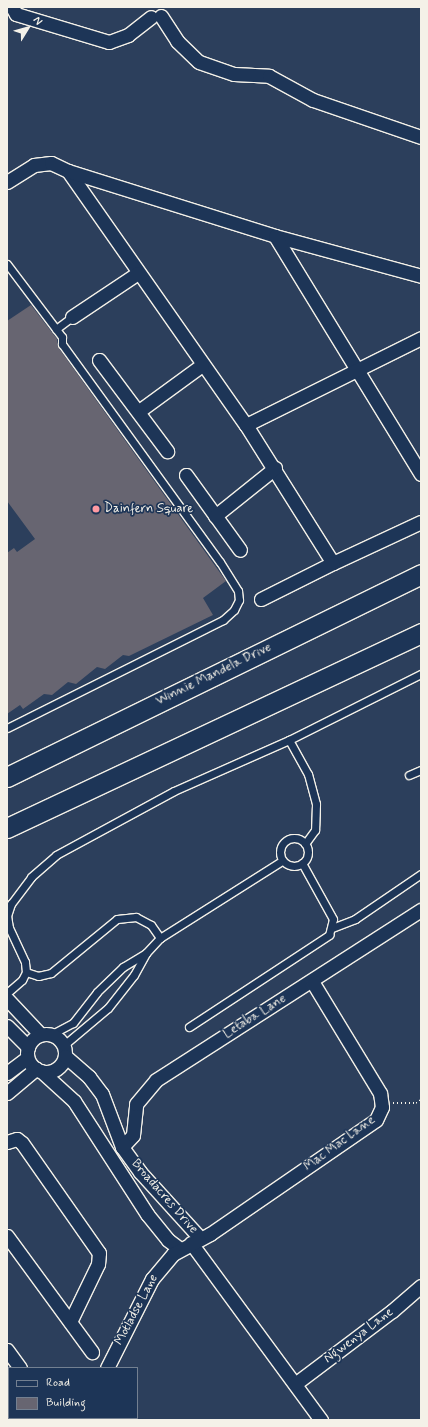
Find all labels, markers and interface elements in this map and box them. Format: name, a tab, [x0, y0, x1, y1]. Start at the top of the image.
north arrow	[8, 8, 48, 48]
text: N	[30, 14, 45, 28]
place label: Dainfern Square	[104, 501, 195, 517]
marker: Dainfern Square	[91, 504, 101, 514]
street label: Winnie Mandela Drive	[154, 640, 274, 710]
street label: Letaba Lane	[221, 991, 289, 1043]
street label: Mac Mac Lane	[302, 1113, 378, 1175]
street label: Broadacres Drive	[128, 1157, 200, 1237]
street label: Motladse Lane	[112, 1271, 162, 1349]
street label: Ngwenya Lane	[321, 1305, 397, 1367]
legend	[8, 1367, 138, 1419]
text: Road	[46, 1375, 70, 1391]
text: Building	[46, 1395, 86, 1411]

